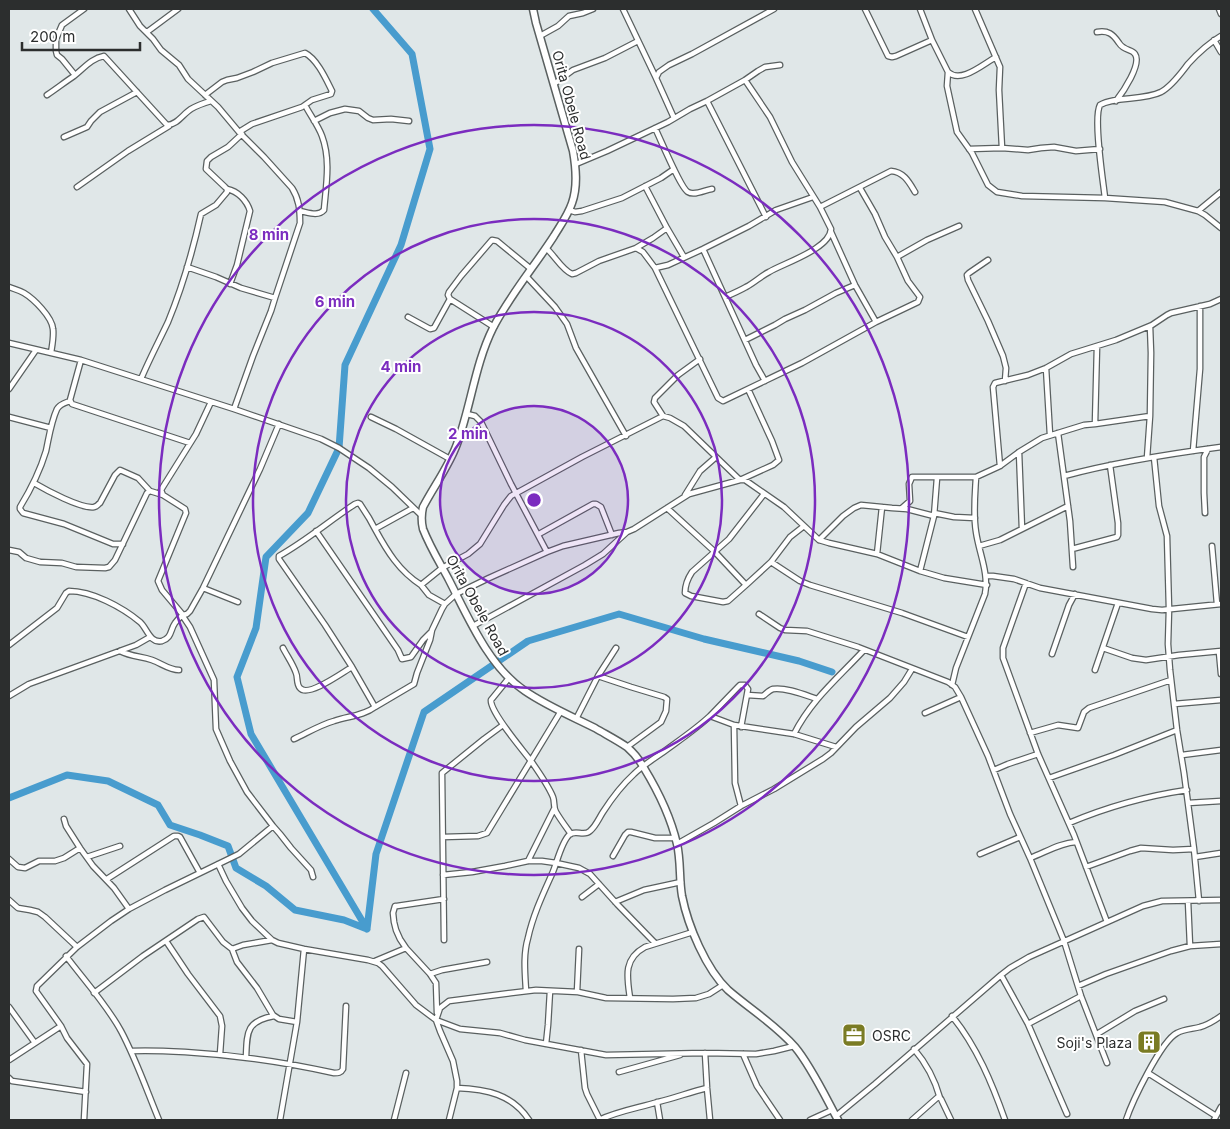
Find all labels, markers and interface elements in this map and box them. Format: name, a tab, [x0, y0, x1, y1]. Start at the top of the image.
scale bar	[22, 20, 140, 52]
text: 200 m	[30, 27, 75, 46]
street label: Orita Obele Road	[549, 48, 595, 162]
text: 8 min	[249, 225, 289, 244]
text: 6 min	[315, 292, 355, 311]
text: 4 min	[381, 357, 421, 376]
text: 2 min	[448, 424, 488, 443]
centre of rings	[525, 491, 543, 509]
street label: Orita Obele Road	[443, 552, 513, 658]
office icon: OSRC	[841, 1022, 867, 1048]
place label: OSRC	[872, 1027, 911, 1044]
building icon: Soji's Plaza	[1136, 1029, 1162, 1055]
place label: Soji's Plaza	[1057, 1034, 1132, 1051]

